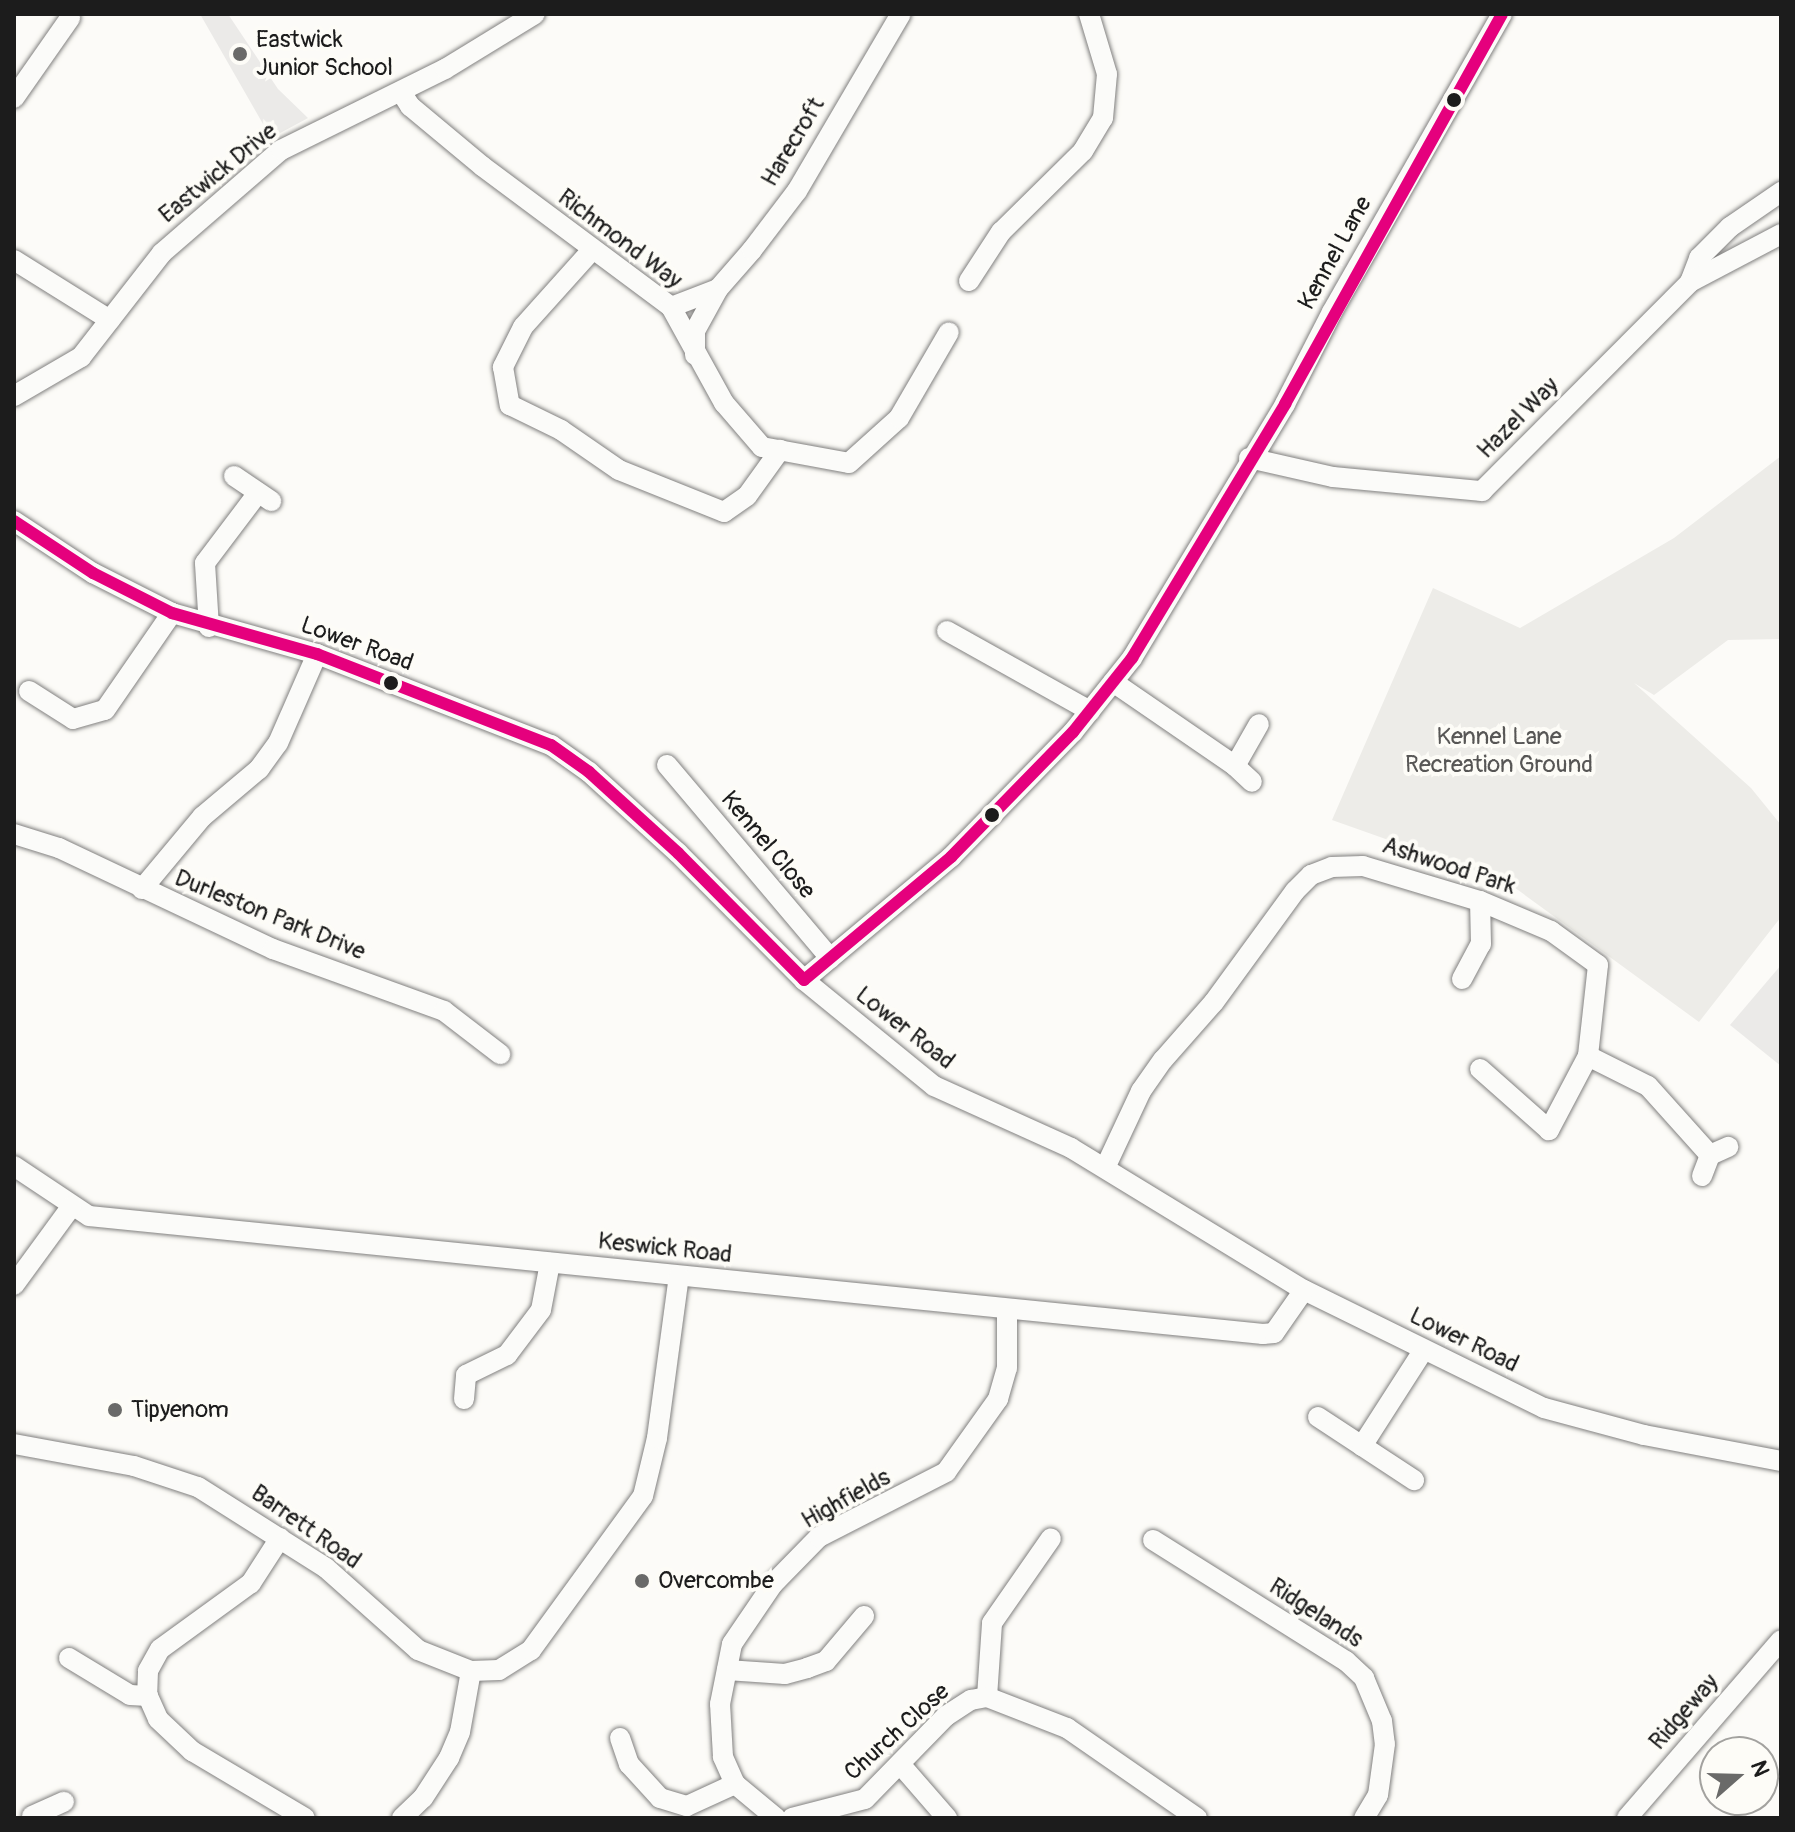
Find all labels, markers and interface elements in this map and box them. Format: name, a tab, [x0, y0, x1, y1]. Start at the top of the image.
place label: Eastwick Junior School	[256, 26, 393, 82]
marker: Eastwick Junior School	[231, 45, 249, 63]
street label: Harecroft	[755, 92, 831, 192]
unlabelled marker	[1446, 92, 1462, 108]
street label: Eastwick Drive	[153, 117, 283, 229]
street label: Richmond Way	[552, 183, 688, 295]
street label: Kennel Lane	[1292, 191, 1378, 315]
street label: Hazel Way	[1471, 371, 1565, 465]
street label: Lower Road	[297, 610, 417, 678]
unlabelled marker	[383, 675, 399, 691]
park label: Kennel Lane Recreation Ground	[1405, 723, 1593, 779]
street label: Kennel Close	[715, 785, 821, 905]
unlabelled marker	[984, 807, 1000, 823]
street label: Ashwood Park	[1379, 831, 1519, 901]
street label: Durleston Park Drive	[170, 864, 370, 966]
street label: Lower Road	[850, 980, 960, 1076]
street label: Keswick Road	[597, 1227, 733, 1269]
street label: Lower Road	[1405, 1301, 1523, 1379]
place label: Tipyenom	[131, 1396, 229, 1424]
marker: Tipyenom	[106, 1401, 124, 1419]
street label: Highfields	[797, 1463, 895, 1535]
street label: Barrett Road	[246, 1479, 366, 1575]
place label: Overcombe	[658, 1567, 774, 1595]
marker: Overcombe	[633, 1572, 651, 1590]
street label: Ridgelands	[1264, 1572, 1368, 1654]
street label: Ridgeway	[1643, 1668, 1725, 1756]
street label: Church Close	[839, 1677, 955, 1787]
north arrow	[1699, 1736, 1779, 1816]
text: N	[1744, 1757, 1775, 1780]

